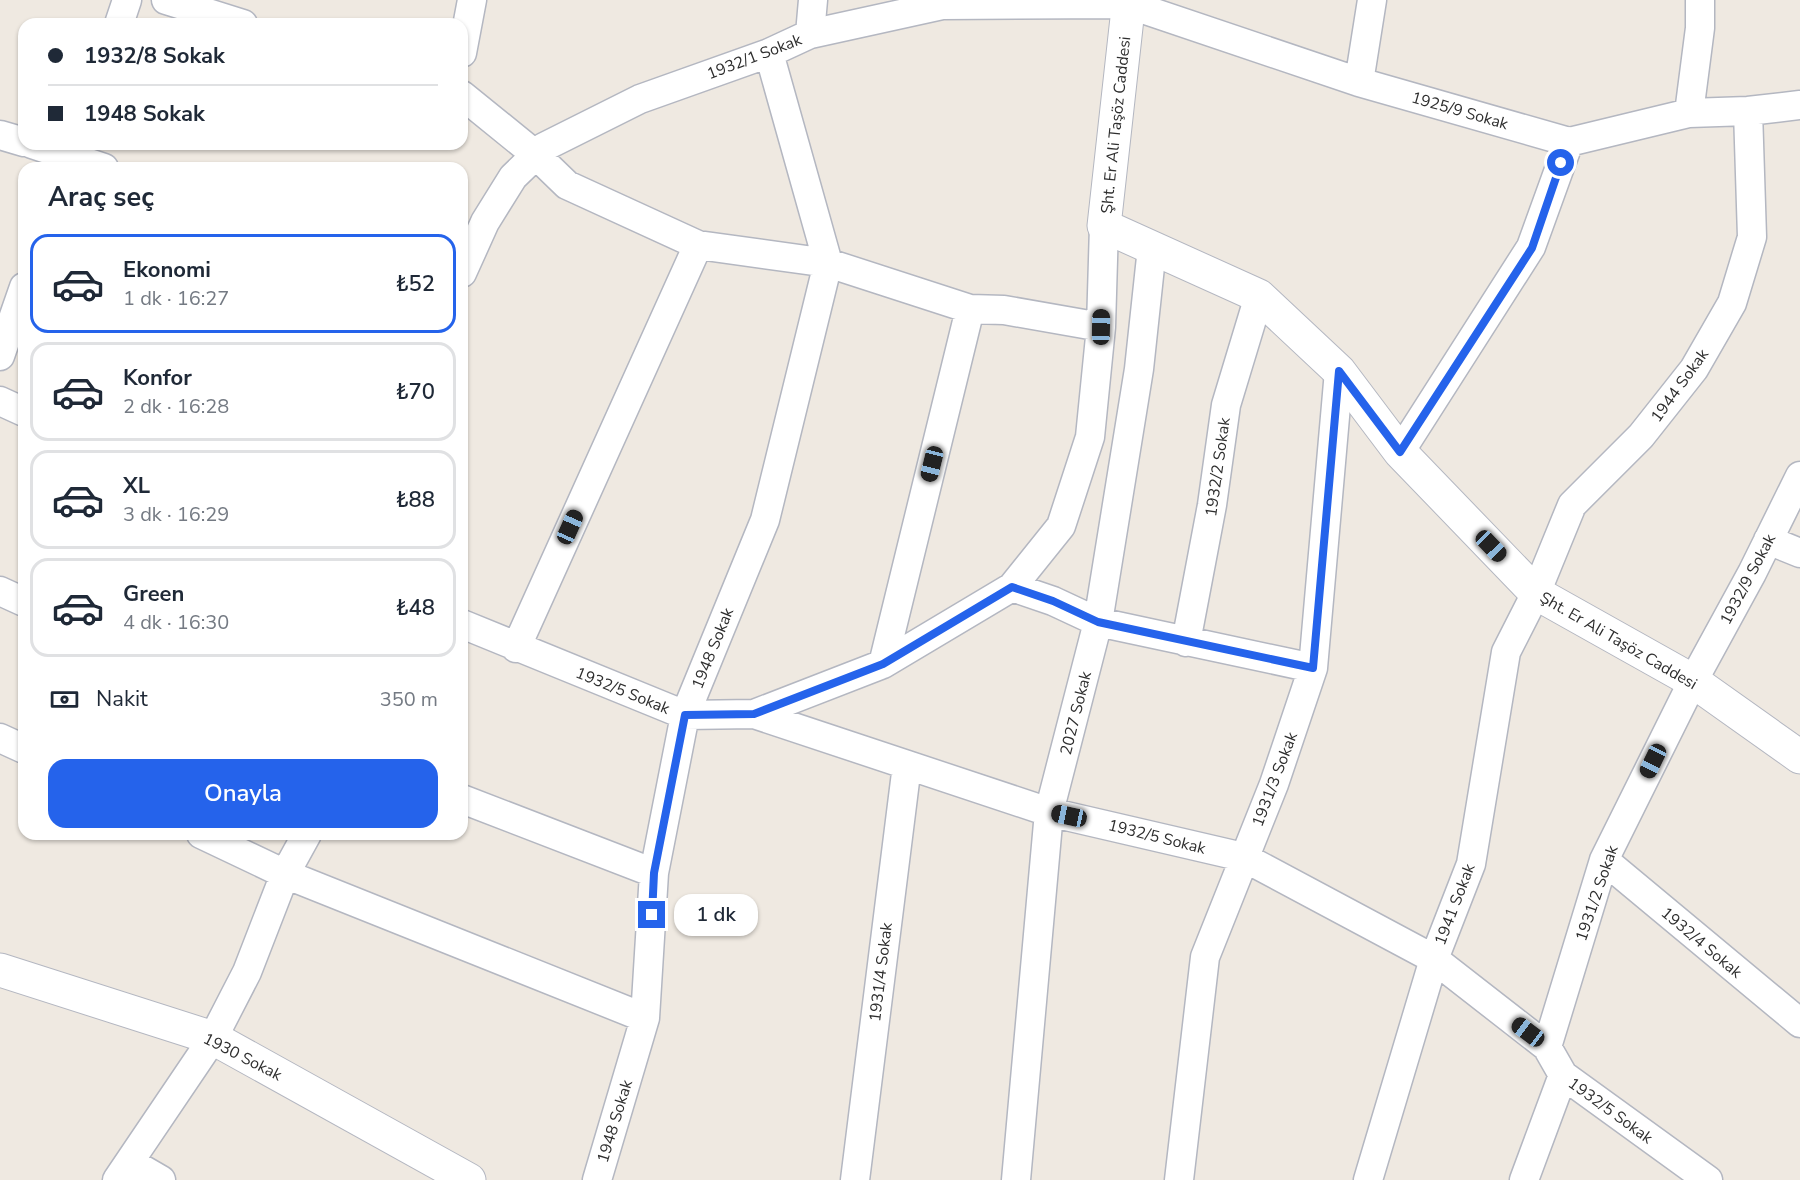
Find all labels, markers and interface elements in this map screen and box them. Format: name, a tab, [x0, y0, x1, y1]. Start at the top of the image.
street label: 1932/1 Sokak	[704, 28, 806, 85]
street label: Şht. Er Ali Taşöz Caddesi	[1096, 35, 1136, 215]
text: 1932/8 Sokak	[84, 41, 225, 71]
street label: 1925/9 Sokak	[1409, 87, 1512, 136]
text: 1948 Sokak	[84, 99, 205, 129]
route start	[1547, 149, 1574, 176]
text: Araç seç	[48, 179, 154, 216]
text: Ekonomi	[123, 255, 211, 285]
icon: car	[51, 257, 105, 311]
text: ₺52	[395, 269, 435, 299]
text: 1 dk · 16:27	[123, 285, 229, 312]
car	[1092, 309, 1110, 345]
street label: 1944 Sokak	[1646, 344, 1714, 427]
text: Konfor	[123, 363, 192, 393]
icon: car	[51, 365, 105, 419]
text: ₺70	[395, 377, 435, 407]
text: 2 dk · 16:28	[123, 393, 229, 420]
street label: 1932/2 Sokak	[1200, 415, 1236, 518]
car	[919, 444, 945, 484]
text: XL	[123, 471, 150, 501]
icon: car	[51, 473, 105, 527]
text: ₺88	[395, 485, 435, 515]
text: 3 dk · 16:29	[123, 501, 229, 528]
car	[554, 507, 586, 547]
car	[1472, 527, 1510, 565]
street label: 1932/9 Sokak	[1715, 529, 1781, 629]
text: Green	[123, 579, 184, 609]
icon: car	[51, 581, 105, 635]
street label: Şht. Er Ali Taşöz Caddesi	[1536, 587, 1701, 695]
text: ₺48	[395, 593, 435, 623]
street label: 1948 Sokak	[687, 604, 740, 692]
text: 4 dk · 16:30	[123, 609, 229, 636]
street label: 1932/5 Sokak	[572, 662, 674, 720]
street label: 2027 Sokak	[1055, 668, 1097, 757]
icon: cash	[48, 683, 81, 716]
text: Nakit	[96, 684, 148, 714]
text: 350 m	[380, 686, 438, 713]
street label: 1931/3 Sokak	[1247, 728, 1303, 830]
car	[1637, 741, 1669, 781]
button: Onayla	[48, 759, 438, 828]
car	[1050, 803, 1088, 829]
street label: 1932/5 Sokak	[1106, 814, 1209, 860]
street label: 1931/2 Sokak	[1570, 842, 1624, 944]
street label: 1941 Sokak	[1429, 860, 1481, 948]
callout: 1 dk	[673, 894, 757, 936]
route end	[638, 901, 665, 928]
text: 1 dk	[696, 901, 736, 928]
street label: 1932/4 Sokak	[1656, 902, 1747, 984]
street label: 1931/4 Sokak	[864, 920, 898, 1023]
car	[1508, 1014, 1548, 1050]
street label: 1930 Sokak	[199, 1028, 287, 1087]
street label: 1932/5 Sokak	[1564, 1073, 1658, 1150]
street label: 1948 Sokak	[592, 1076, 638, 1165]

